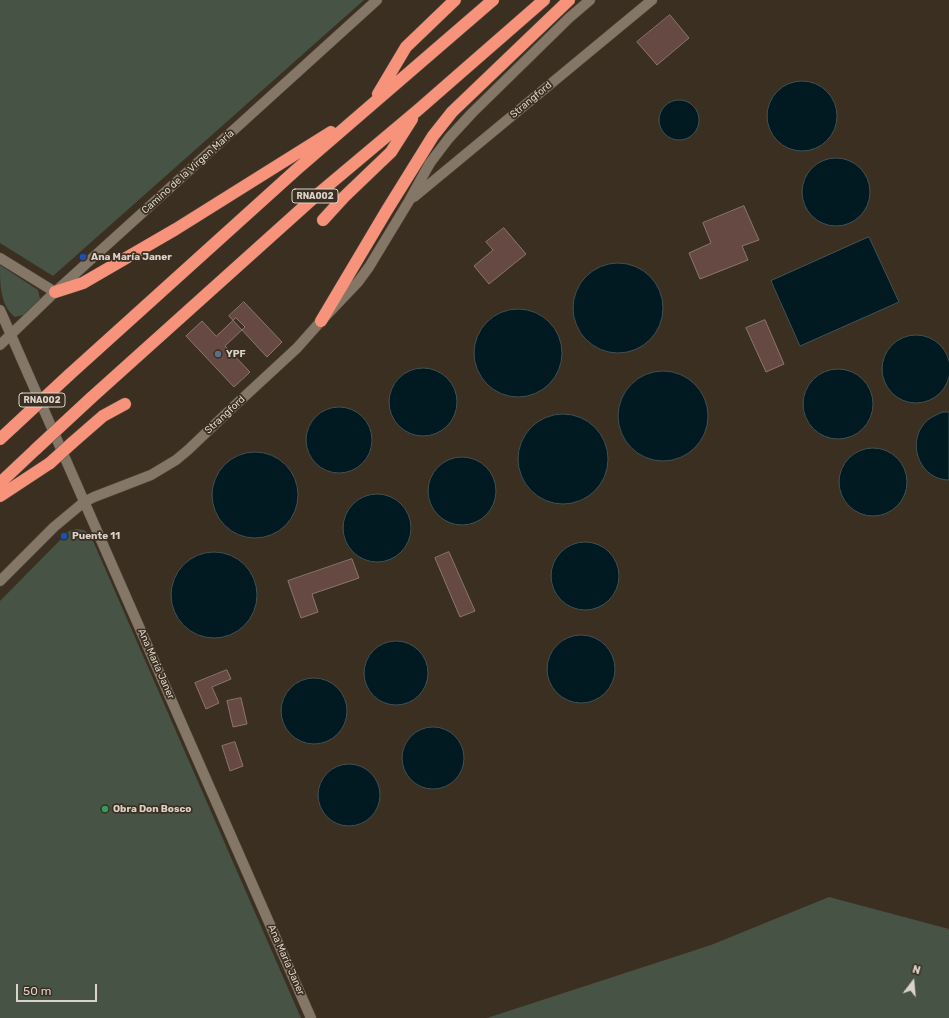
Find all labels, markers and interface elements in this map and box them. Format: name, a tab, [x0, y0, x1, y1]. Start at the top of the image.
street label: Strangford	[508, 79, 554, 121]
street label: Camino de la Virgen María	[139, 127, 237, 217]
road number: RNA002	[292, 189, 338, 203]
place label: Ana María Janer	[91, 251, 172, 263]
marker: Ana María Janer	[78, 252, 88, 262]
place label: YPF	[226, 348, 246, 360]
marker: YPF	[213, 349, 223, 359]
road number: RNA002	[19, 393, 65, 407]
street label: Strangford	[202, 393, 248, 437]
place label: Puente 11	[72, 530, 120, 542]
marker: Puente 11	[59, 531, 69, 541]
street label: Ana María Janer	[135, 627, 177, 701]
place label: Obra Don Bosco	[113, 803, 191, 815]
marker: Obra Don Bosco	[100, 804, 110, 814]
street label: Ana María Janer	[265, 923, 307, 997]
north arrow	[893, 962, 933, 1002]
text: N	[911, 963, 922, 977]
scale bar	[18, 976, 99, 1002]
text: 50 m	[23, 984, 51, 998]

